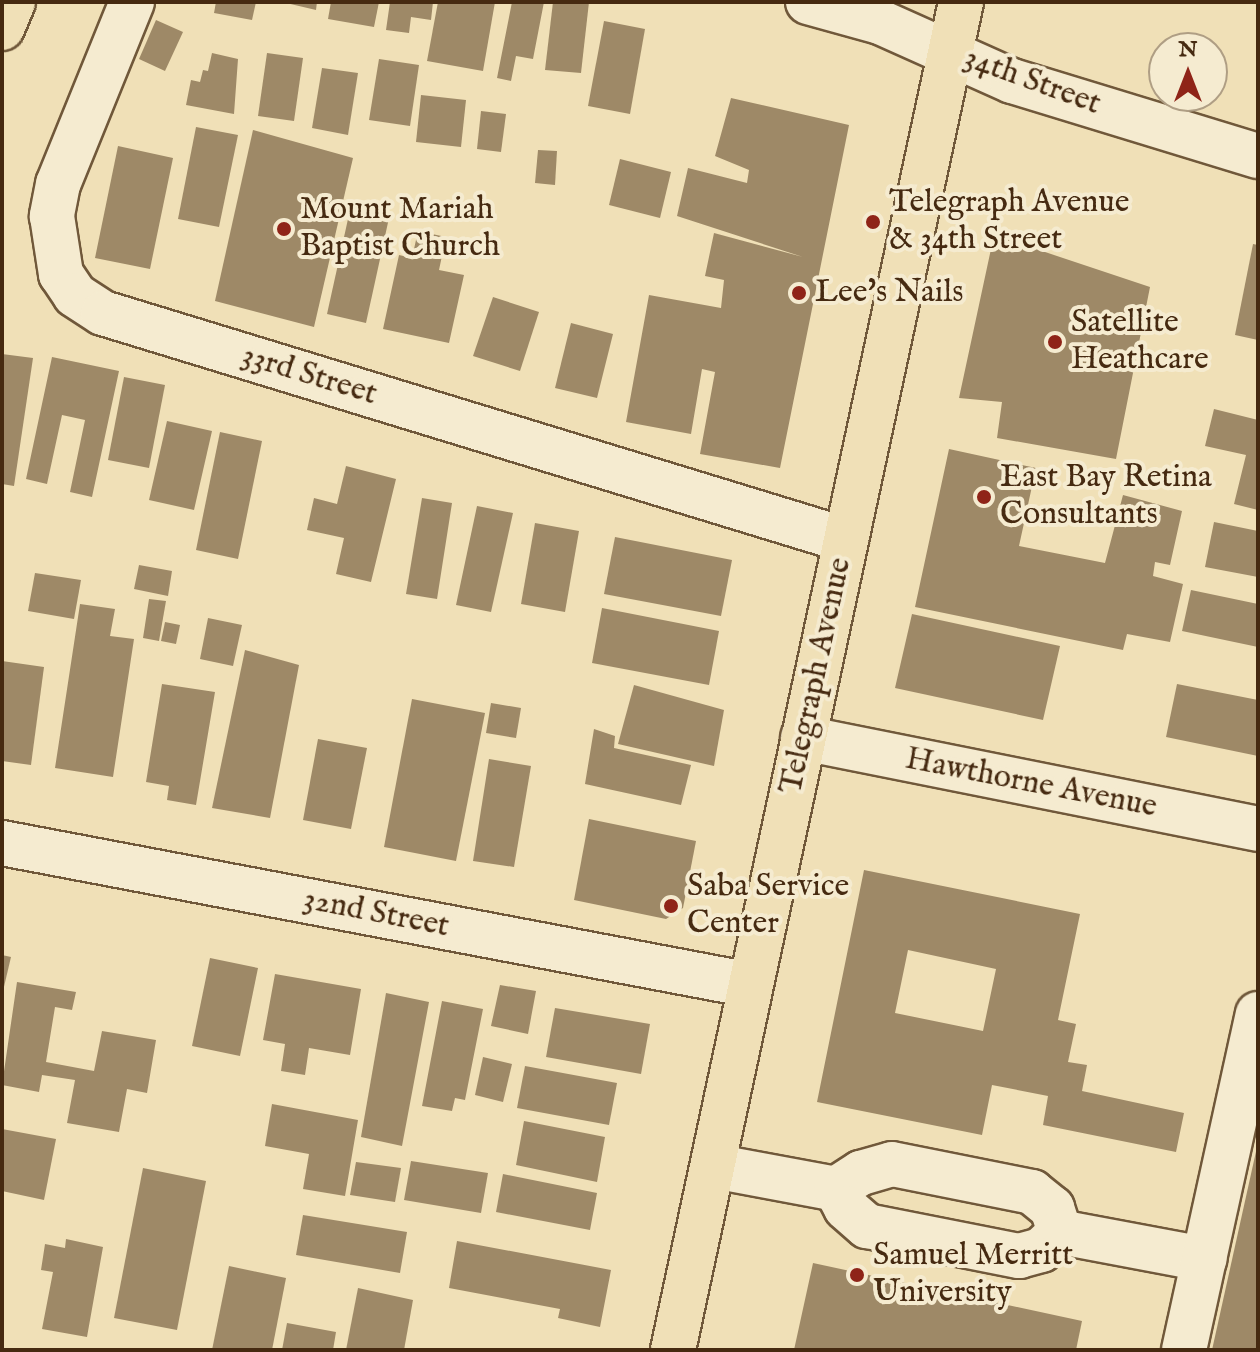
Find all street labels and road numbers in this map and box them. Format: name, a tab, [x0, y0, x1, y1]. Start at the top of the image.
street label: 34th Street	[959, 40, 1105, 124]
street label: 33rd Street	[237, 337, 381, 415]
street label: Telegraph Avenue	[773, 554, 861, 798]
street label: Hawthorne Avenue	[902, 741, 1160, 827]
street label: 32nd Street	[300, 881, 452, 947]

